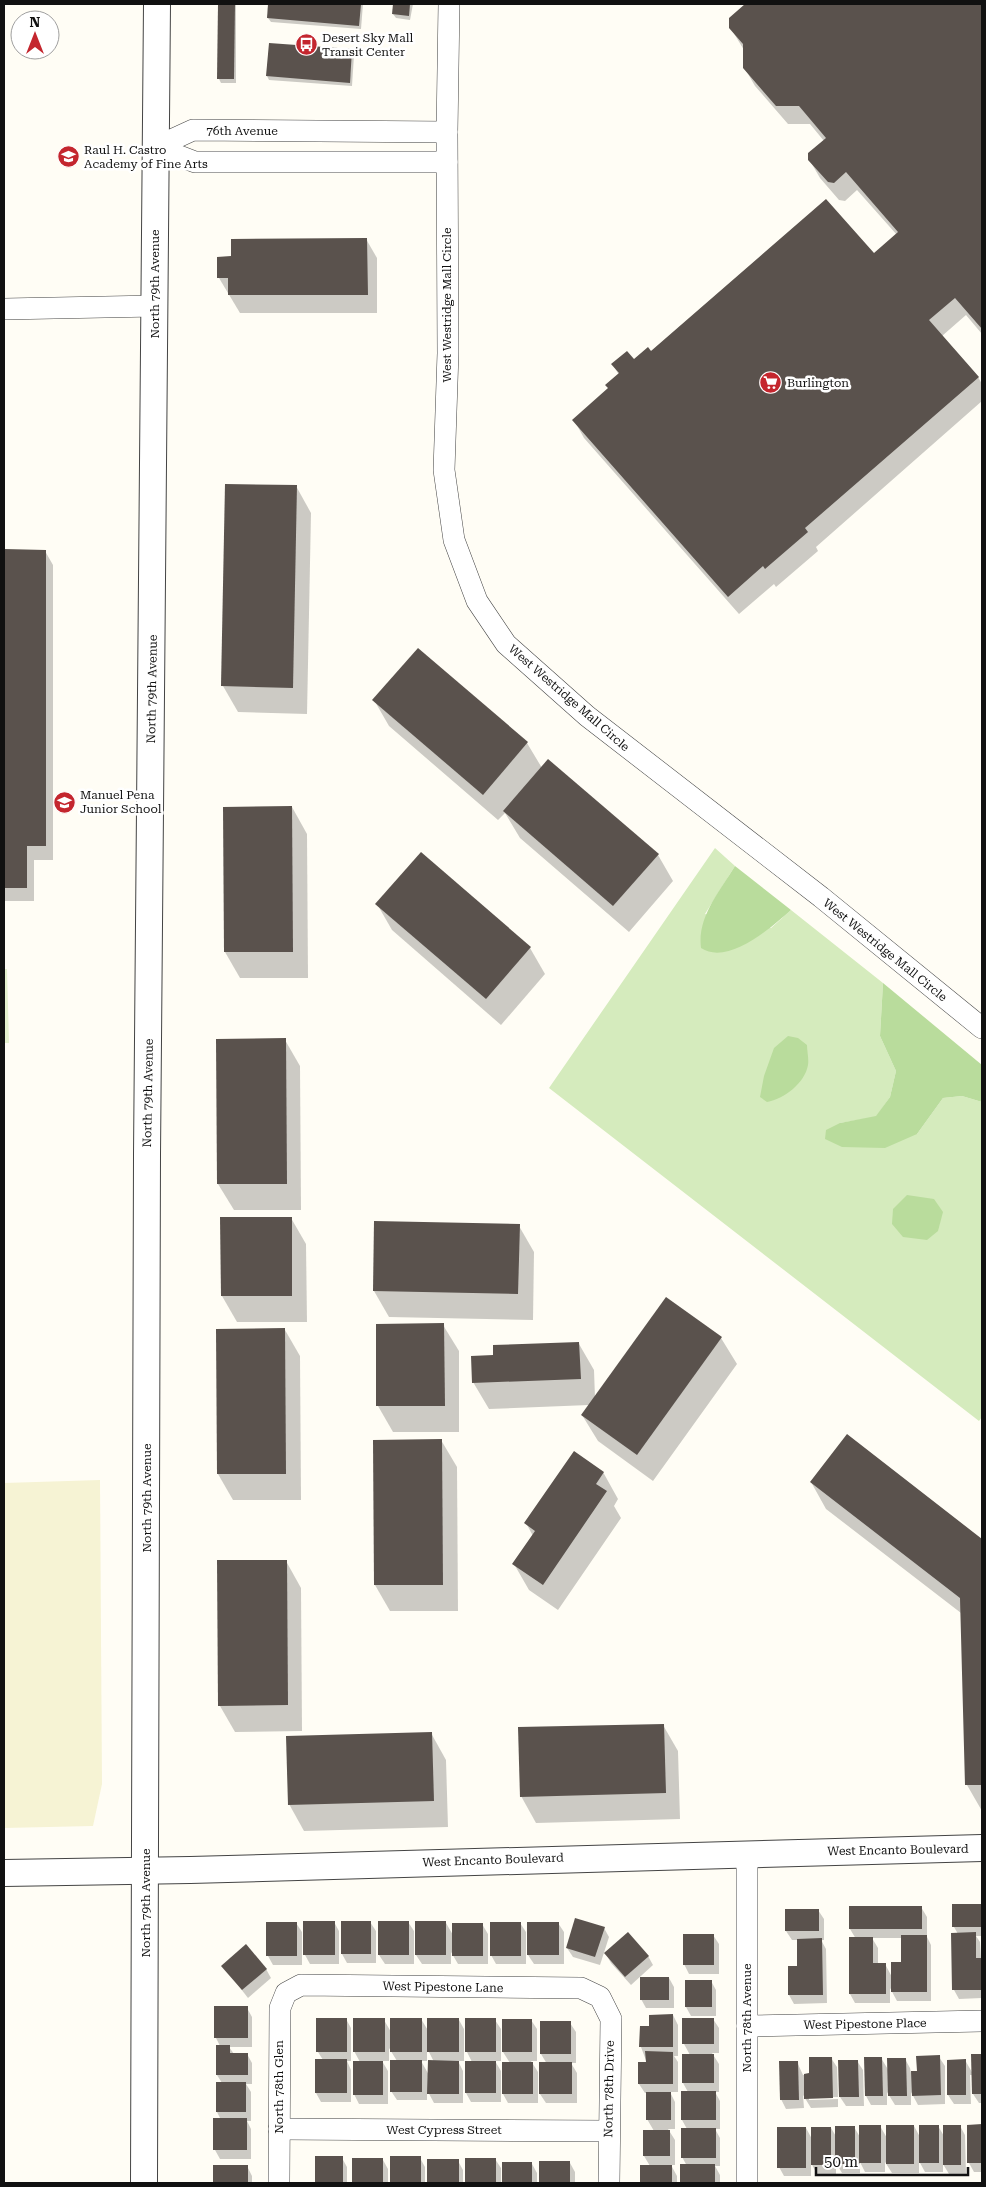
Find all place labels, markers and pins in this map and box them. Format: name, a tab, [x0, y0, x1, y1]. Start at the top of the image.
place label: Desert Sky Mall Transit Center	[322, 31, 413, 59]
bus stop icon: Desert Sky Mall Transit Center	[294, 33, 318, 57]
place label: Raul H. Castro Academy of Fine Arts	[84, 143, 208, 171]
school or university icon: Raul H. Castro Academy of Fine Arts	[56, 145, 80, 169]
supermarket icon: Burlington	[759, 371, 783, 395]
place label: Burlington	[787, 376, 849, 390]
place label: Manuel Pena Junior School	[80, 788, 162, 816]
school or university icon: Manuel Pena Junior School	[52, 790, 76, 814]

